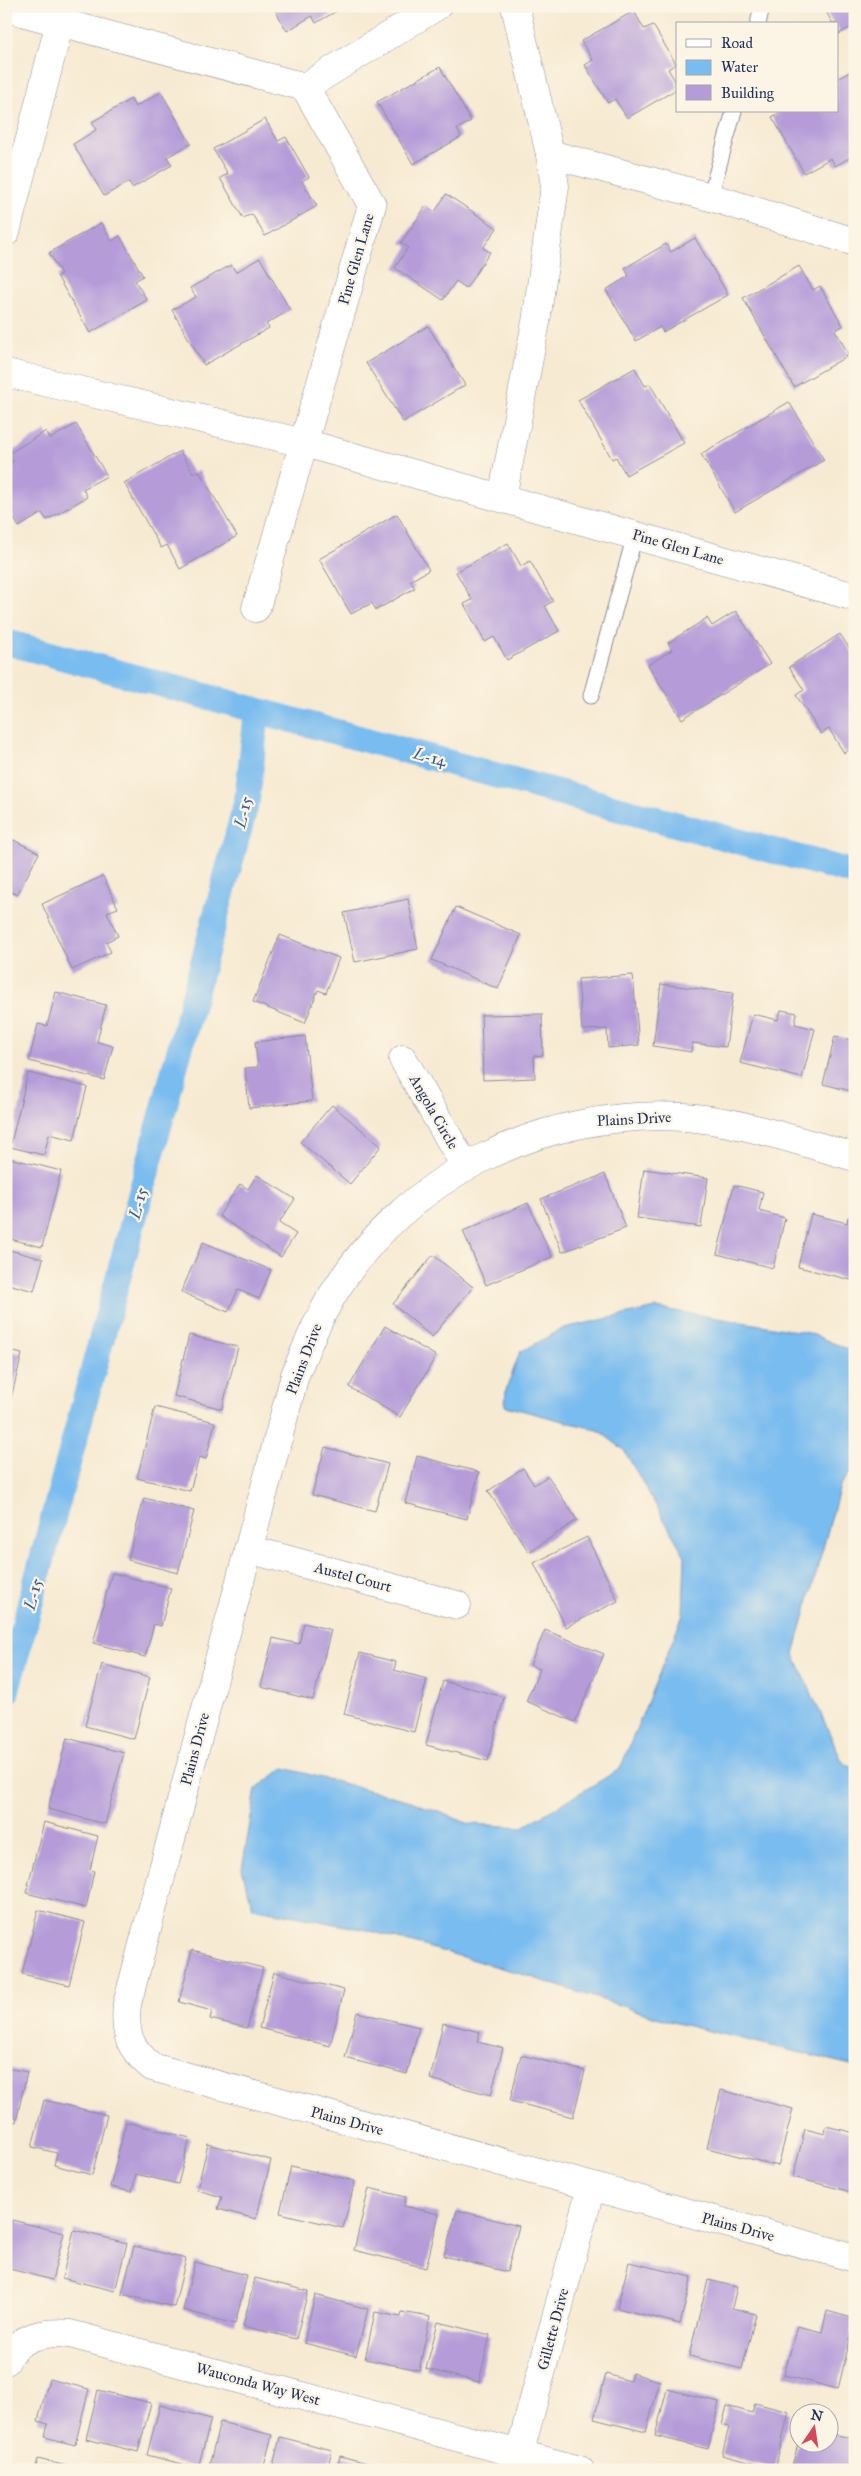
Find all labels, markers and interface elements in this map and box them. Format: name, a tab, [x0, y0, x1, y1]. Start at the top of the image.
legend	[676, 22, 838, 112]
text: Road	[721, 34, 753, 52]
text: Water	[721, 58, 758, 76]
text: Building	[721, 84, 775, 102]
street label: Pine Glen Lane	[334, 211, 378, 307]
street label: Pine Glen Lane	[630, 525, 726, 569]
water label: L-14	[411, 743, 450, 771]
water label: L-15	[230, 794, 256, 831]
street label: Angola Circle	[405, 1071, 463, 1152]
street label: Plains Drive	[596, 1108, 672, 1130]
water label: L-15	[124, 1185, 151, 1222]
street label: Plains Drive	[282, 1321, 326, 1397]
street label: Austel Court	[312, 1558, 394, 1596]
water label: L-15	[19, 1576, 46, 1613]
street label: Plains Drive	[177, 1711, 213, 1787]
street label: Plains Drive	[309, 2103, 385, 2139]
street label: Plains Drive	[700, 2209, 776, 2245]
street label: Gillette Drive	[533, 2286, 573, 2372]
street label: Wauconda Way West	[194, 2359, 323, 2409]
north arrow	[788, 2404, 838, 2454]
text: N	[809, 2406, 825, 2425]

